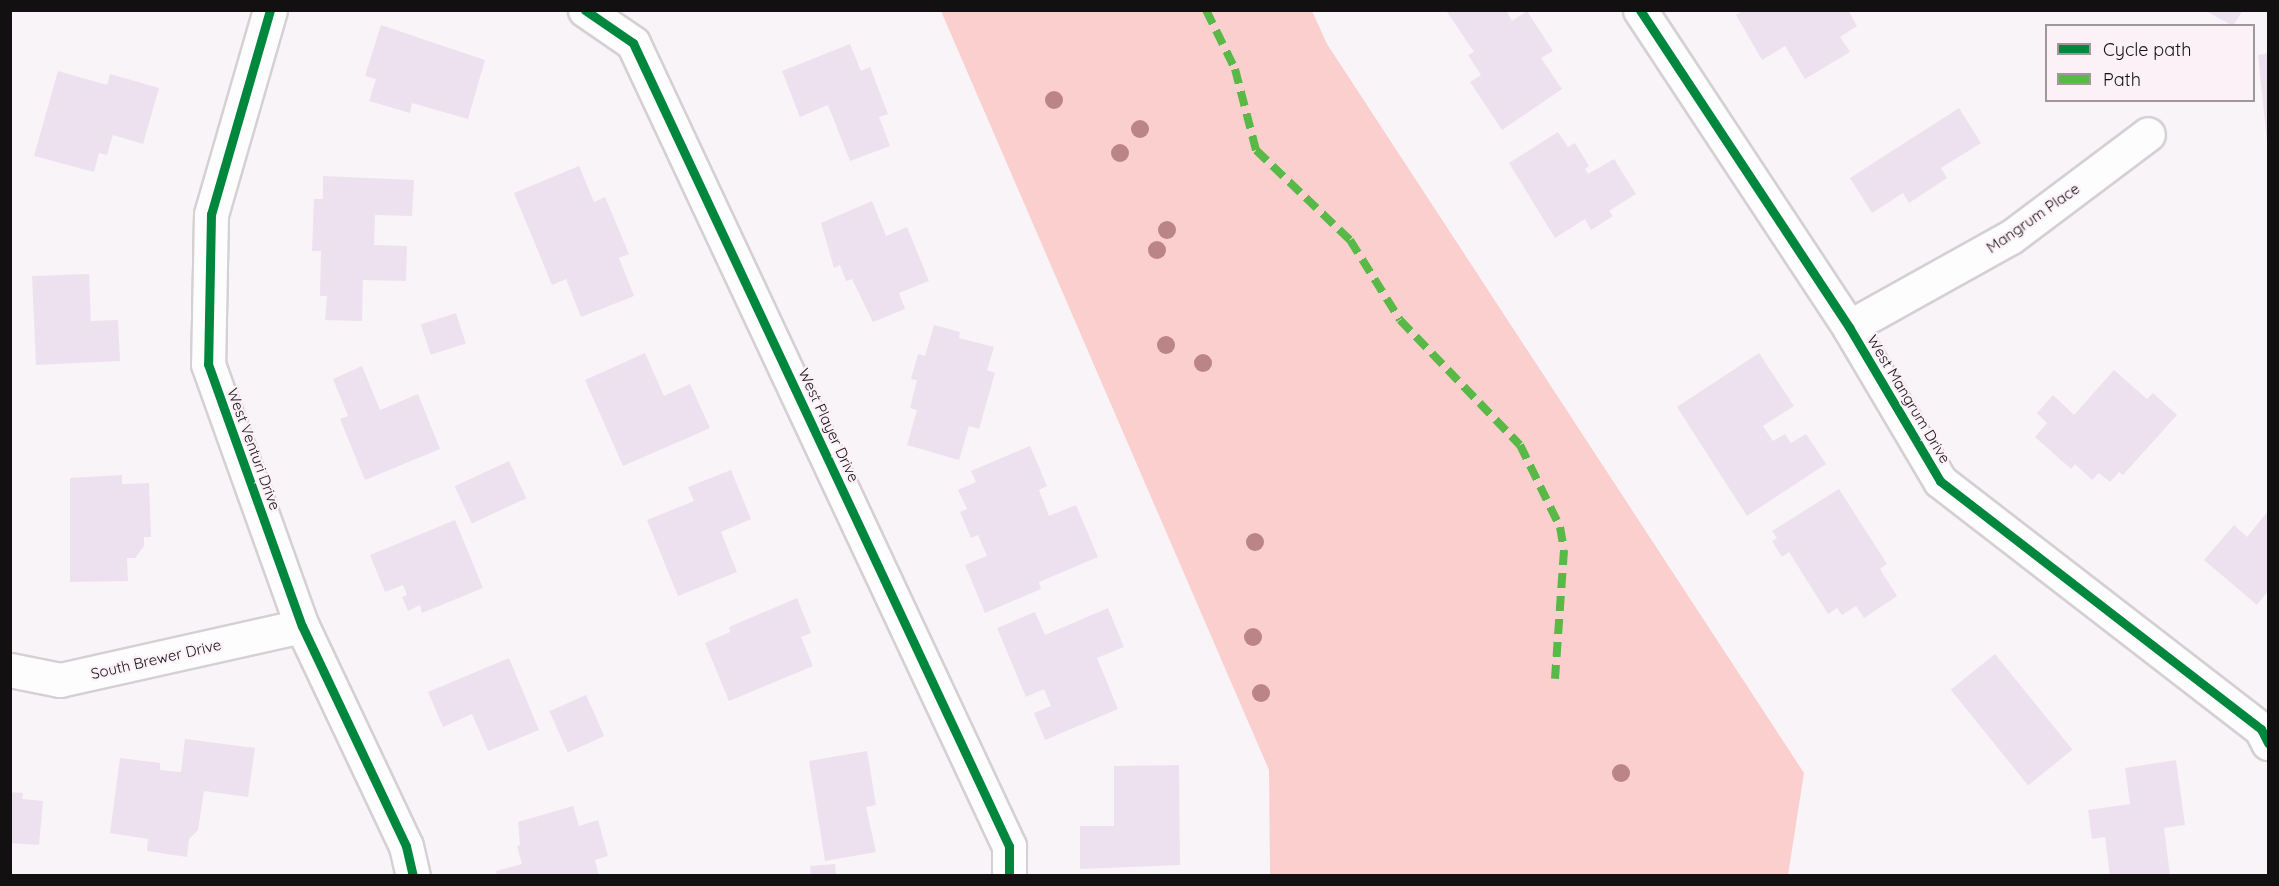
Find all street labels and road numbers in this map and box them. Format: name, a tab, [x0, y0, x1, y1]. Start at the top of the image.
street label: Mangrum Place	[1983, 179, 2083, 257]
street label: West Mangrum Drive	[1864, 332, 1954, 466]
street label: West Player Drive	[795, 365, 863, 485]
street label: West Venturi Drive	[224, 386, 284, 512]
street label: South Brewer Drive	[89, 635, 223, 683]

